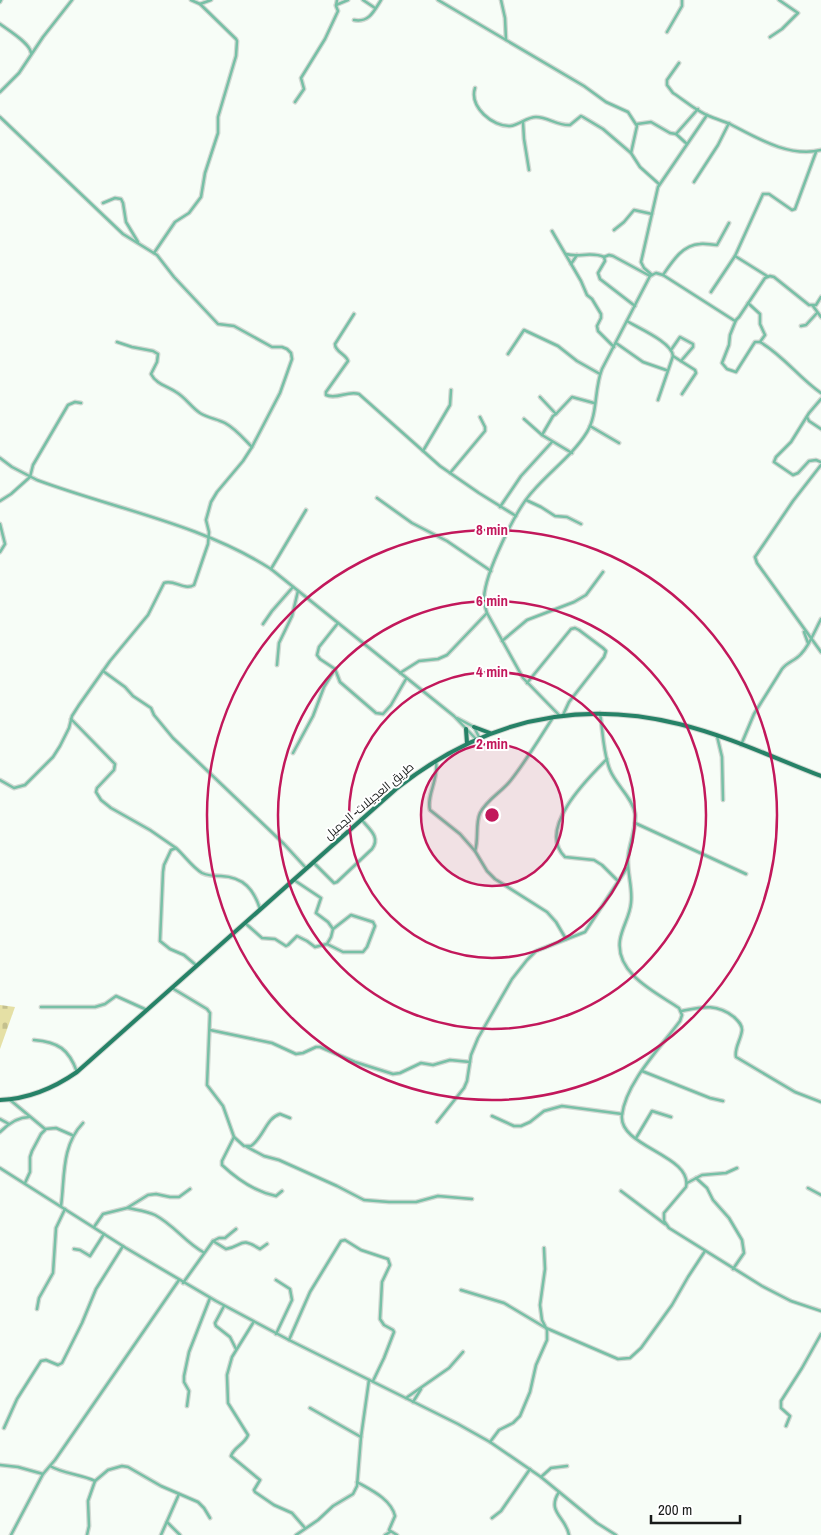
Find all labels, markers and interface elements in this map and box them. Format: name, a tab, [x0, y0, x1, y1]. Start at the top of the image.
text: 8 min	[476, 519, 508, 540]
text: 6 min	[476, 590, 508, 611]
text: 4 min	[476, 661, 508, 682]
text: 2 min	[476, 733, 508, 754]
street label: طريق العجيلات- الجميل	[321, 759, 417, 843]
centre of rings	[483, 806, 501, 824]
scale bar	[651, 1492, 740, 1524]
text: 200 m	[658, 1499, 692, 1520]

